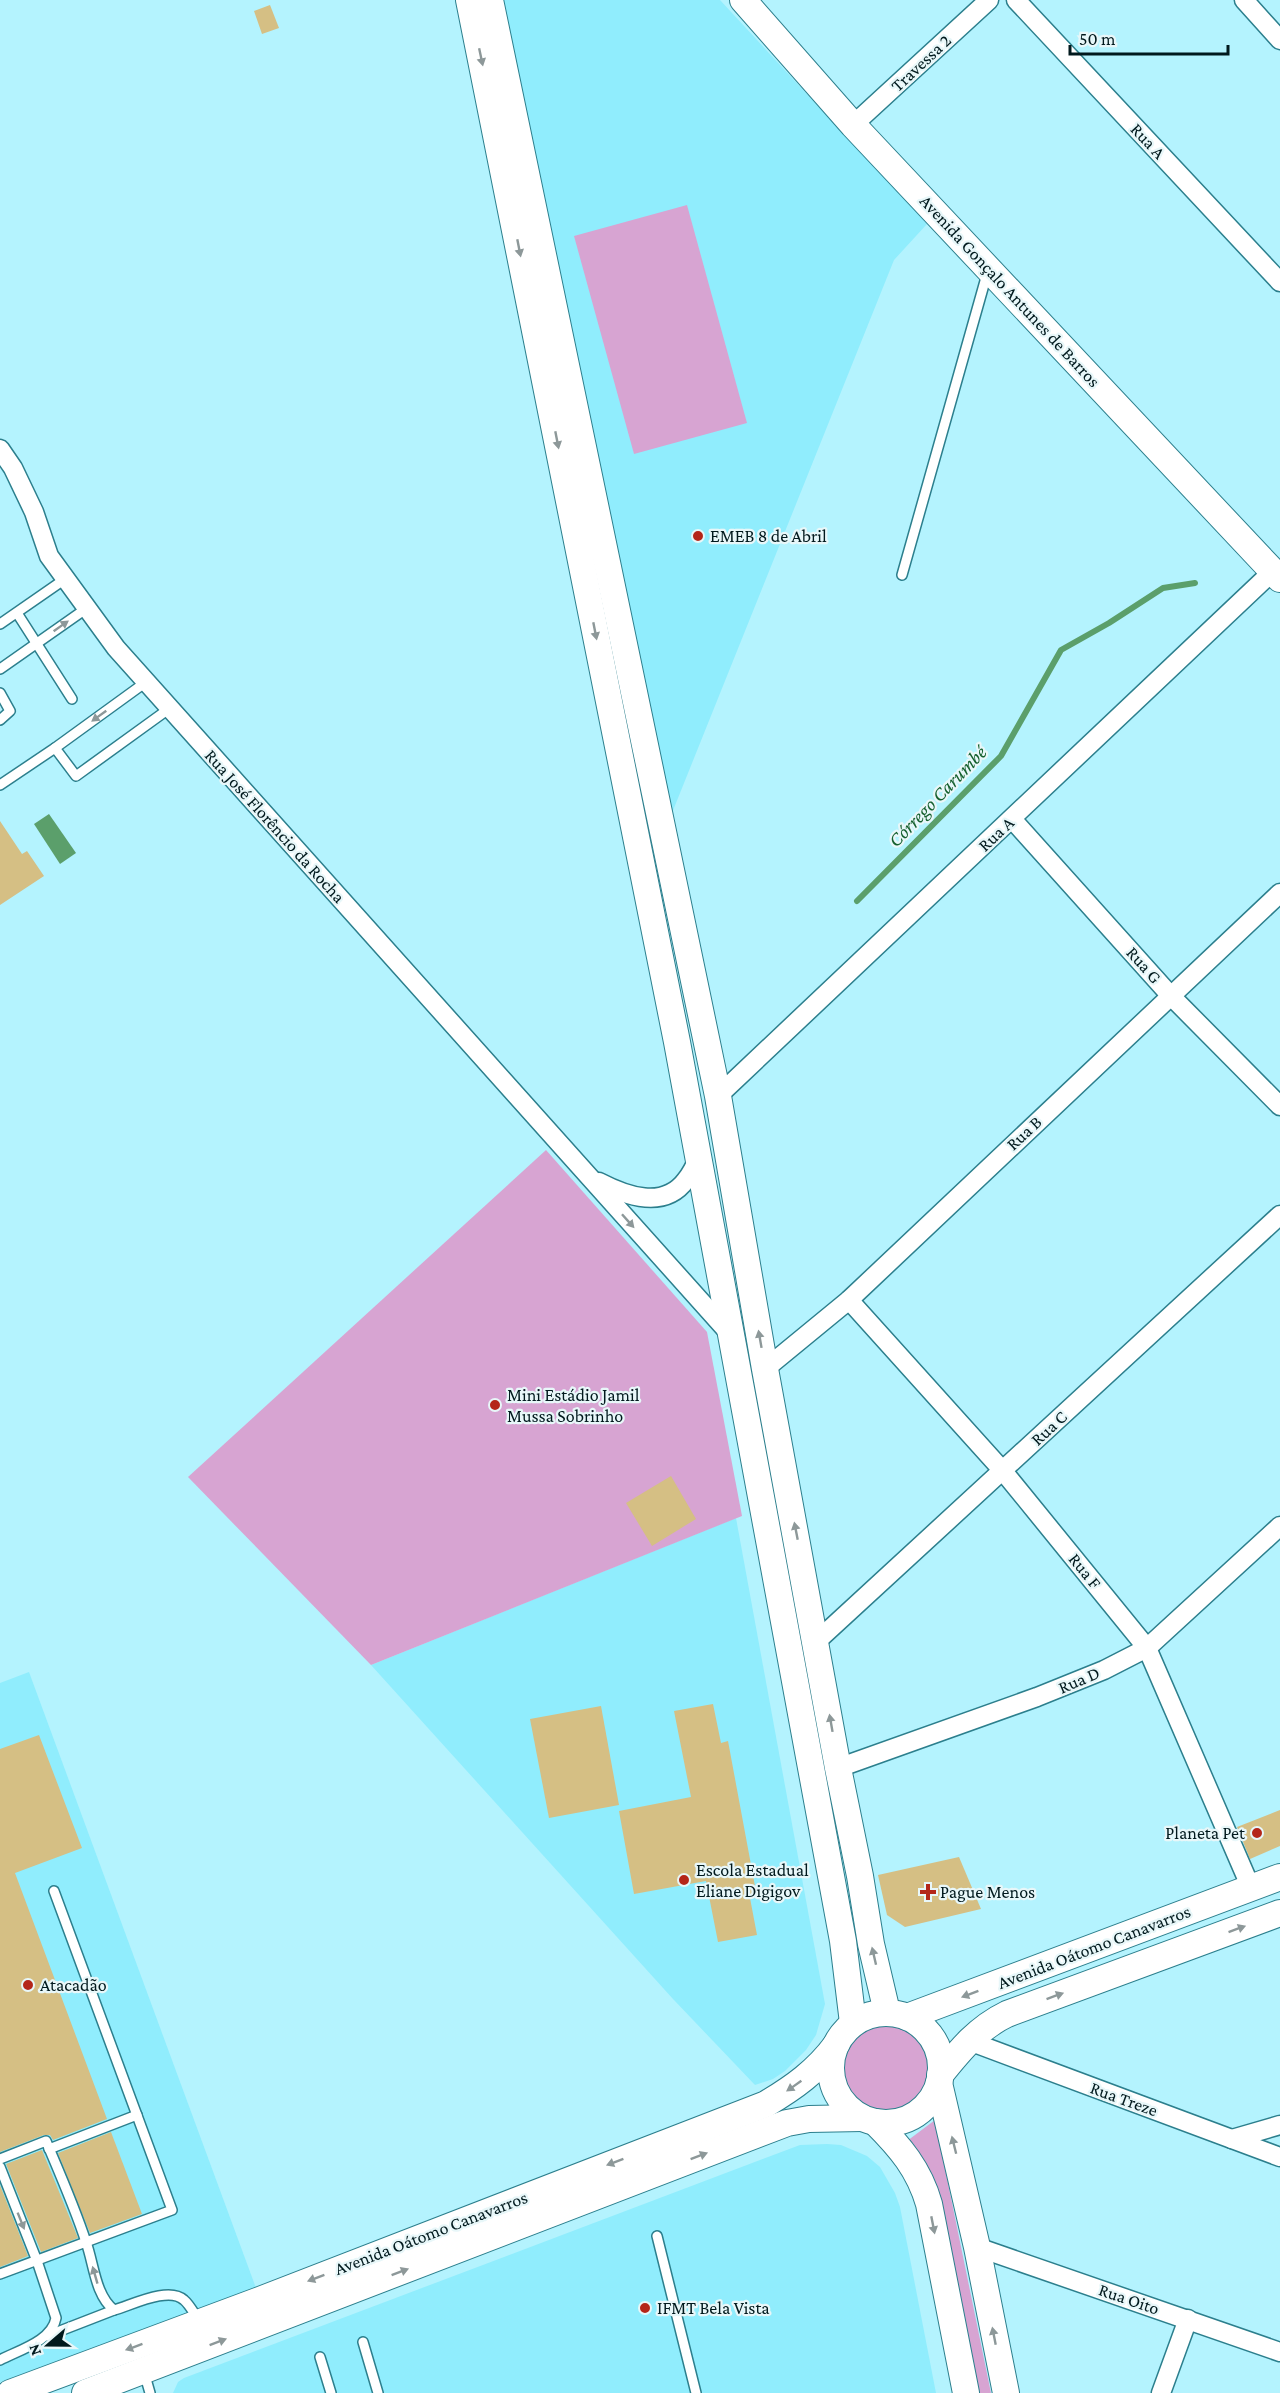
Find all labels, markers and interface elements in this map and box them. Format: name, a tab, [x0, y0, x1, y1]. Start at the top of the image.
scale bar	[1070, 18, 1228, 56]
text: 50 m	[1079, 29, 1116, 49]
street label: Travessa 2	[887, 30, 955, 96]
one-way arrow	[477, 48, 486, 67]
street label: Rua A	[1127, 119, 1170, 163]
street label: Avenida Gonçalo Antunes de Barros	[916, 191, 1104, 391]
one-way arrow	[515, 239, 524, 258]
one-way arrow	[553, 430, 562, 449]
place label: EMEB 8 de Abril	[710, 526, 827, 546]
marker: EMEB 8 de Abril	[691, 529, 705, 543]
one-way arrow	[52, 620, 68, 632]
one-way arrow	[591, 622, 600, 641]
one-way arrow	[91, 710, 107, 722]
water label: Córrego Carumbé	[883, 740, 992, 852]
street label: Rua José Florêncio da Rocha	[201, 745, 349, 907]
street label: Rua A	[974, 812, 1018, 855]
street label: Rua G	[1122, 943, 1166, 987]
street label: Rua B	[1002, 1112, 1046, 1154]
one-way arrow	[621, 1213, 634, 1228]
one-way arrow	[755, 1329, 764, 1348]
place label: Mini Estádio Jamil Mussa Sobrinho	[507, 1385, 640, 1426]
marker: Mini Estádio Jamil Mussa Sobrinho	[488, 1398, 502, 1412]
street label: Rua C	[1027, 1406, 1071, 1450]
one-way arrow	[791, 1521, 800, 1540]
street label: Rua F	[1065, 1549, 1105, 1593]
street label: Rua D	[1055, 1662, 1103, 1698]
one-way arrow	[826, 1713, 835, 1732]
place label: Planeta Pet	[1165, 1823, 1246, 1843]
marker: Planeta Pet	[1250, 1826, 1264, 1840]
place label: Escola Estadual Eliane Digigov	[696, 1860, 809, 1901]
marker: Escola Estadual Eliane Digigov	[677, 1873, 691, 1887]
place label: Pague Menos	[940, 1882, 1035, 1902]
marker: Pague Menos	[921, 1885, 935, 1899]
street label: Avenida Oátomo Canavarros	[995, 1901, 1193, 1993]
one-way arrow	[1229, 1923, 1247, 1933]
one-way arrow	[868, 1946, 878, 1965]
place label: Atacadão	[40, 1975, 107, 1995]
marker: Atacadão	[21, 1978, 35, 1992]
one-way arrow	[961, 1990, 979, 1999]
one-way arrow	[1046, 1991, 1064, 2001]
street label: Rua Treze	[1088, 2078, 1161, 2120]
one-way arrow	[787, 2080, 803, 2092]
one-way arrow	[949, 2136, 959, 2154]
one-way arrow	[691, 2151, 709, 2161]
one-way arrow	[606, 2157, 624, 2167]
street label: Avenida Oátomo Canavarros	[332, 2187, 530, 2279]
one-way arrow	[17, 2212, 27, 2230]
one-way arrow	[929, 2215, 938, 2234]
one-way arrow	[90, 2266, 99, 2284]
one-way arrow	[391, 2267, 409, 2276]
one-way arrow	[307, 2274, 325, 2283]
street label: Rua Oito	[1096, 2279, 1162, 2319]
place label: IFMT Bela Vista	[657, 2298, 770, 2318]
marker: IFMT Bela Vista	[638, 2301, 652, 2315]
north arrow	[18, 2315, 78, 2375]
one-way arrow	[989, 2326, 998, 2345]
one-way arrow	[209, 2337, 227, 2346]
text: N	[24, 2342, 44, 2358]
one-way arrow	[124, 2342, 142, 2352]

